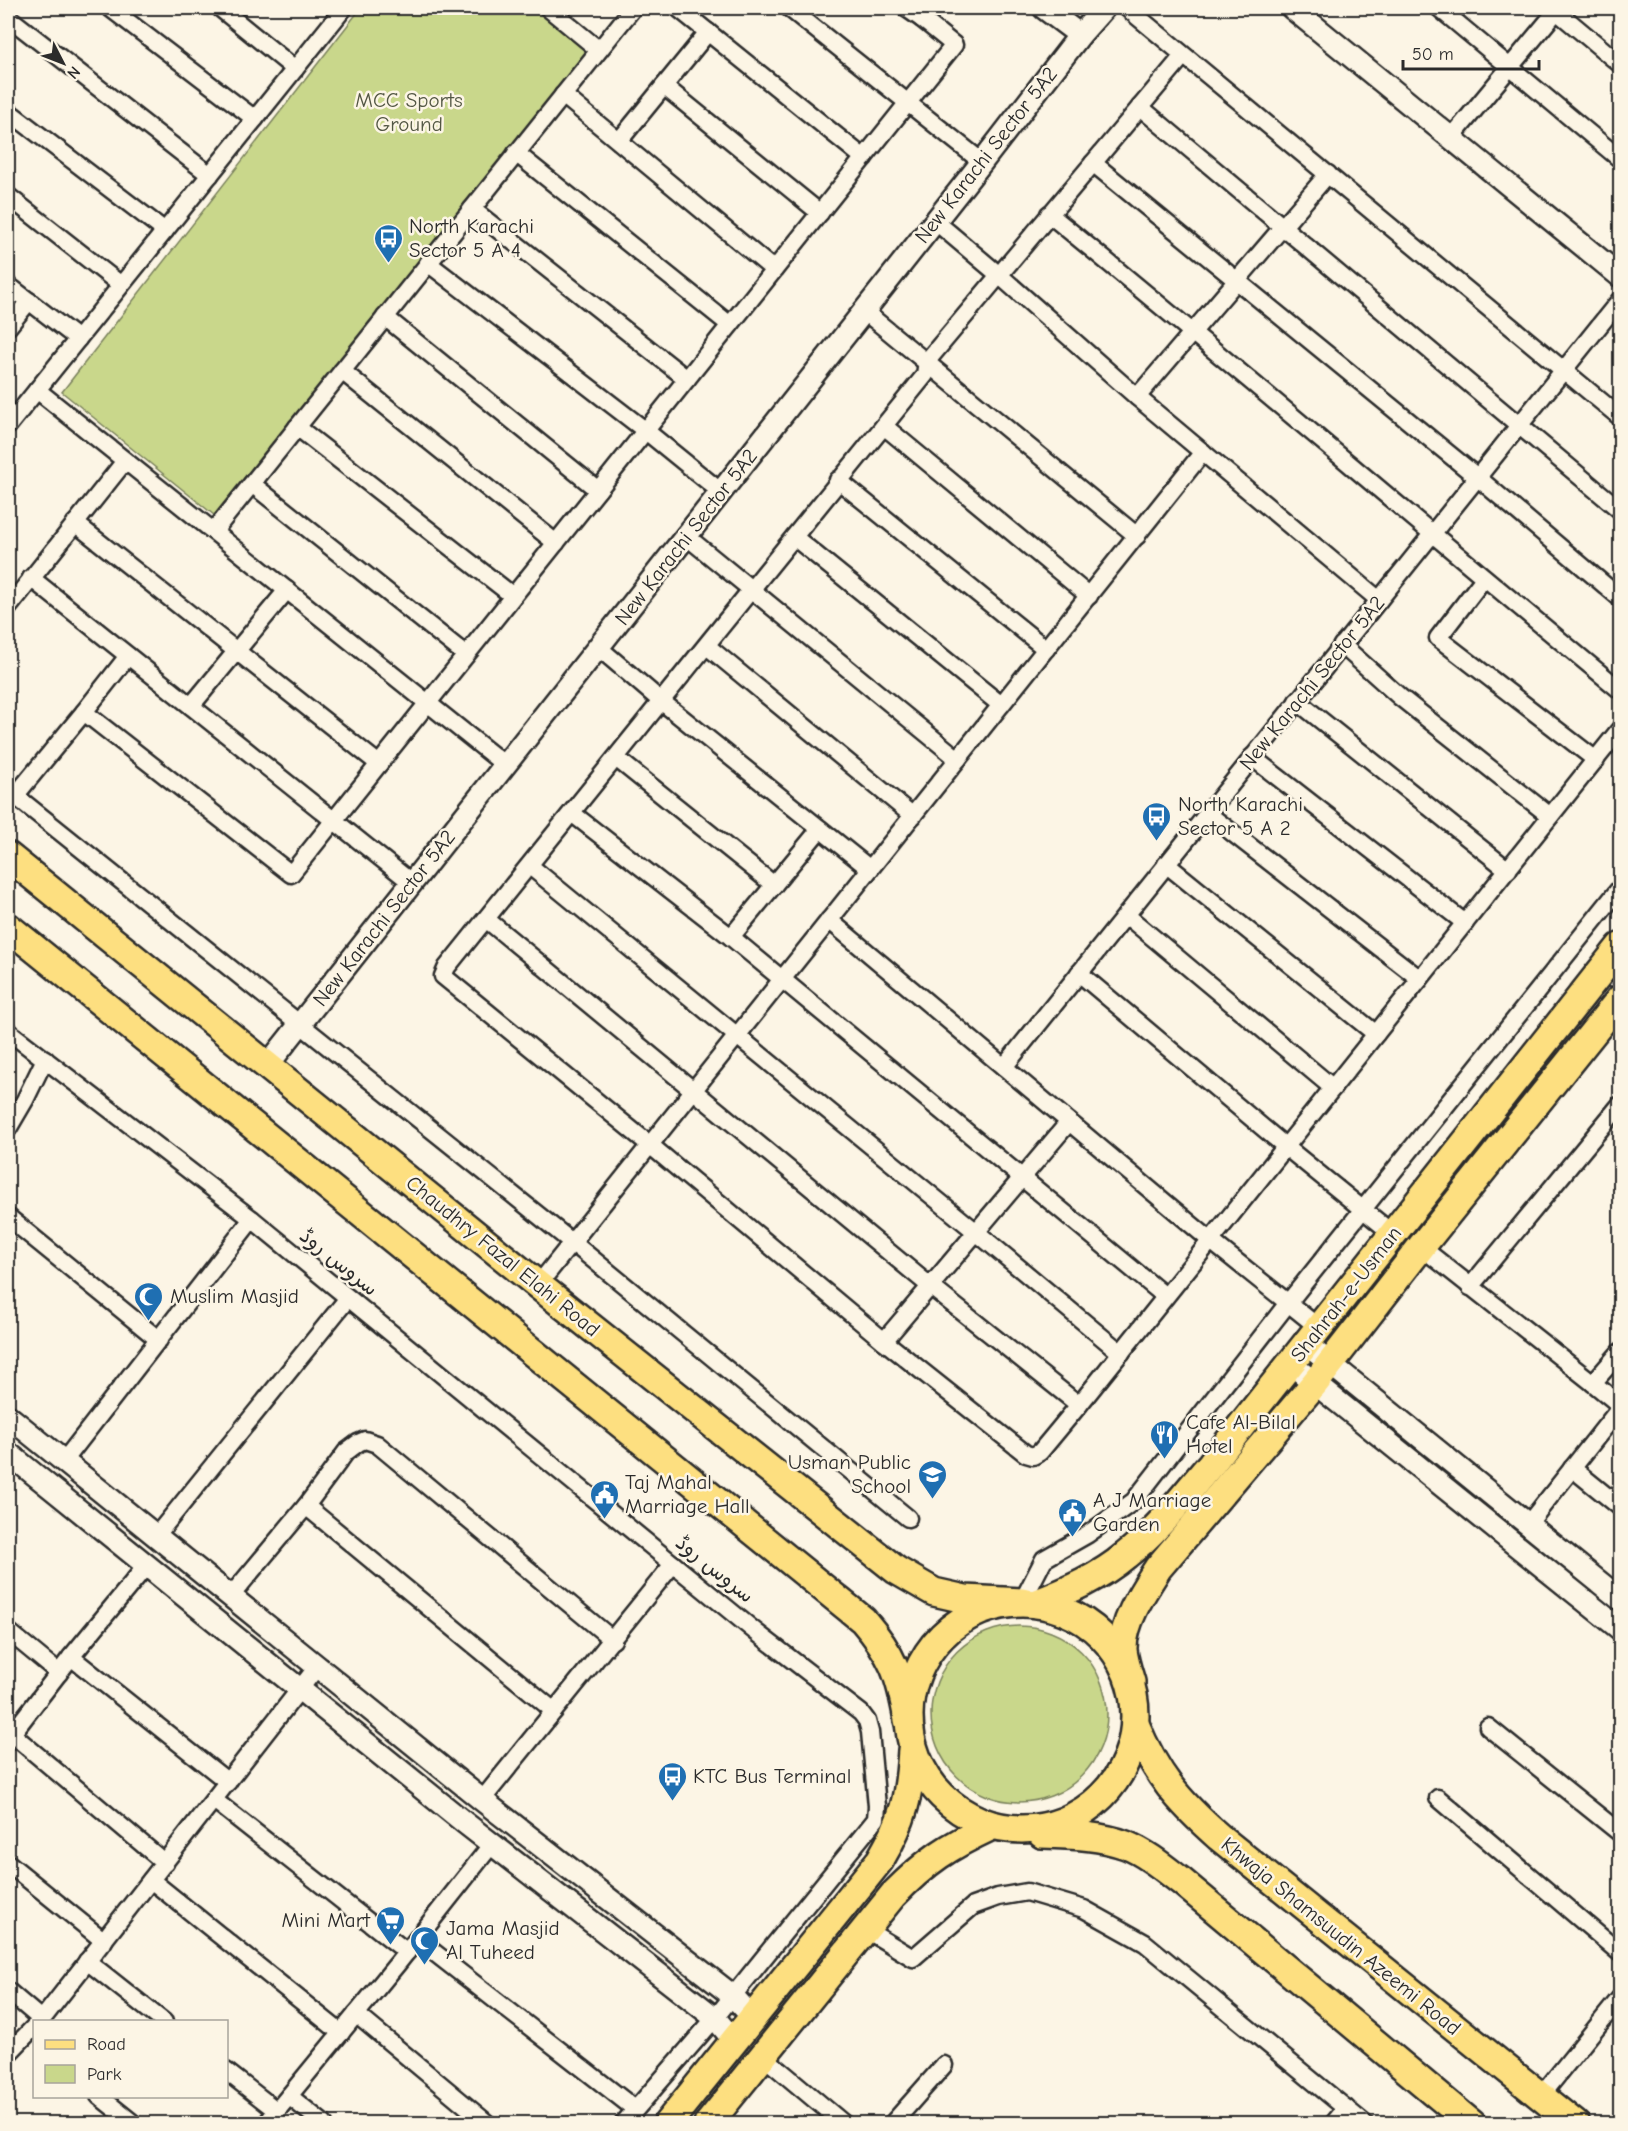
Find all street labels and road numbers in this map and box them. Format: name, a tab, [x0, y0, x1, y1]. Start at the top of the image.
street label: New Karachi Sector 5A2	[910, 62, 1062, 248]
street label: New Karachi Sector 5A2	[610, 444, 762, 630]
street label: New Karachi Sector 5A2	[1234, 591, 1390, 775]
street label: New Karachi Sector 5A2	[308, 825, 460, 1011]
street label: Chaudhry Fazal Elahi Road	[401, 1170, 605, 1342]
street label: Shahrah-e-Usman	[1286, 1221, 1406, 1367]
street label: سروس روڈ	[295, 1223, 383, 1301]
street label: سروس روڈ	[671, 1530, 759, 1608]
street label: Khwaja Shamsuudin Azeemi Road	[1216, 1832, 1466, 2040]

